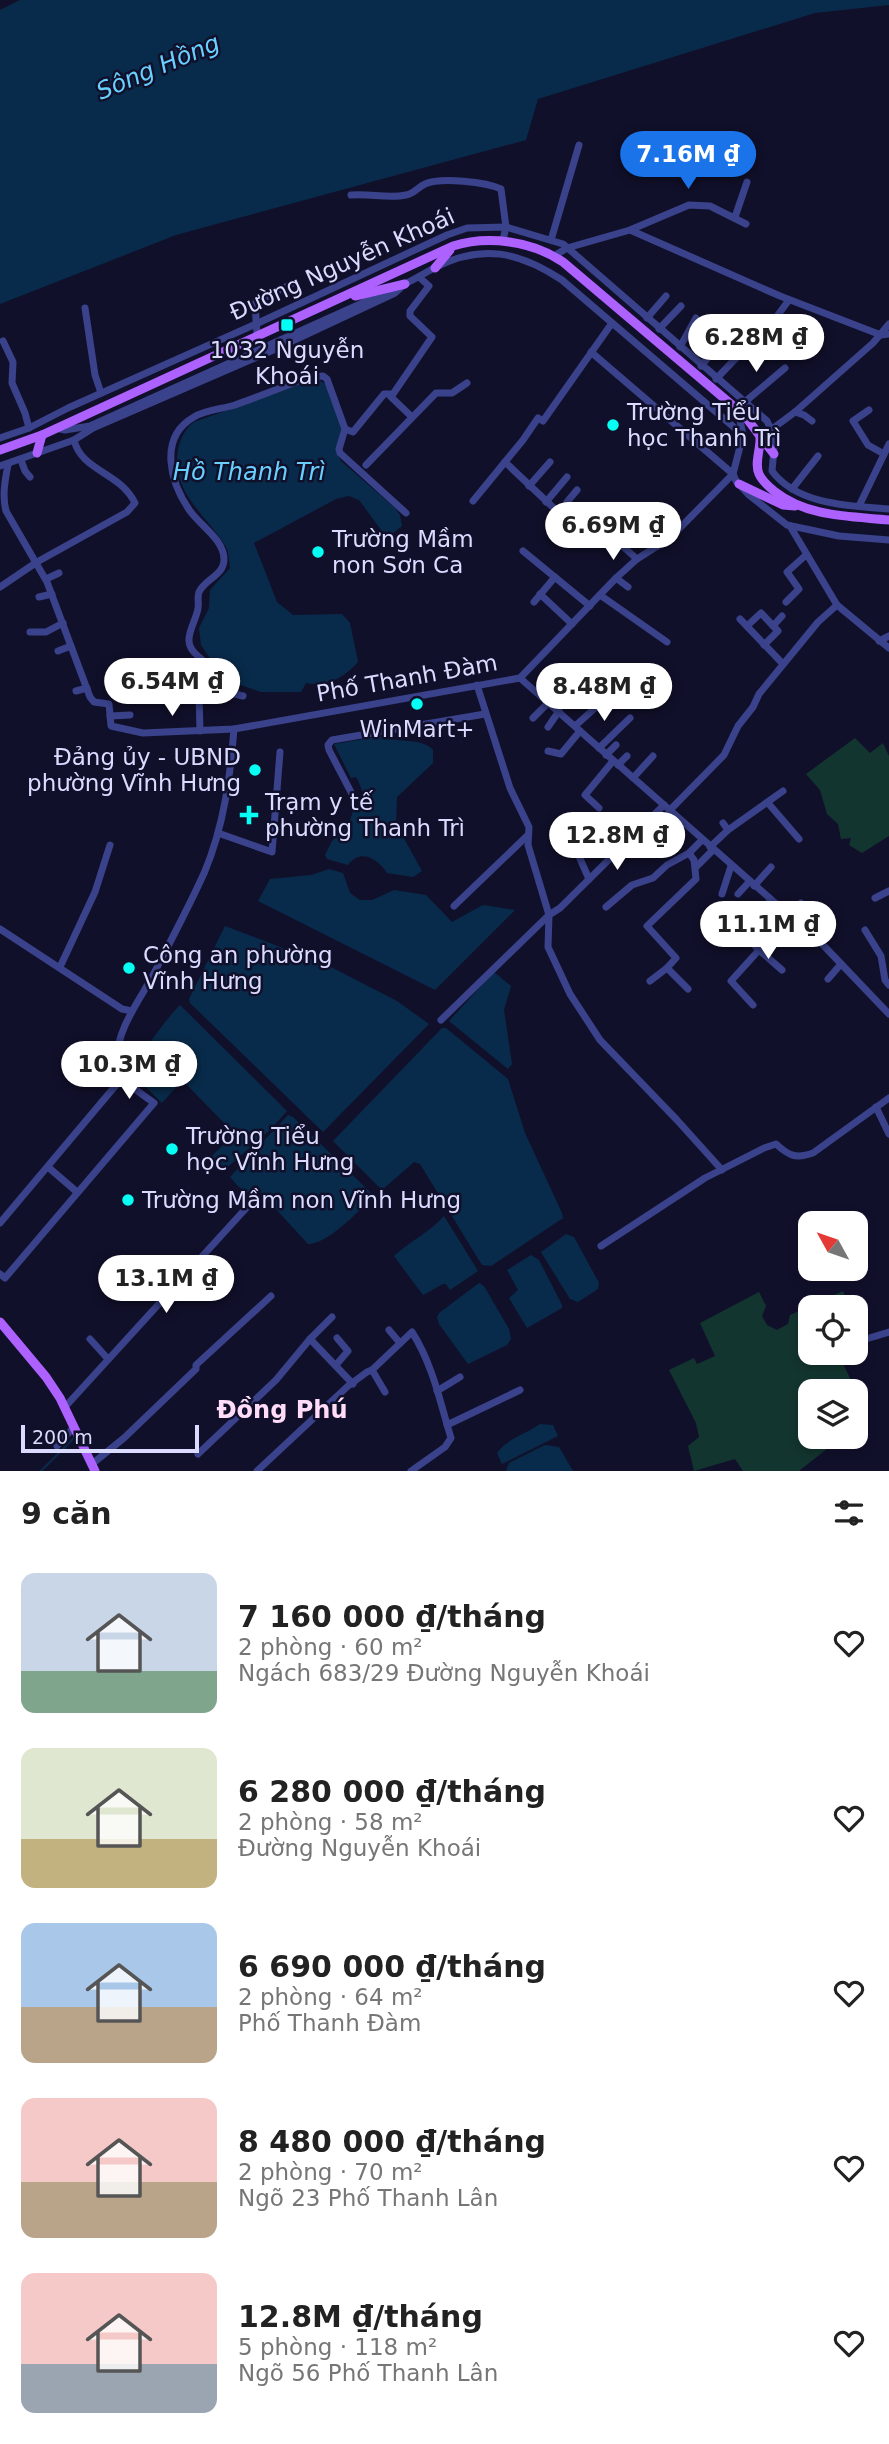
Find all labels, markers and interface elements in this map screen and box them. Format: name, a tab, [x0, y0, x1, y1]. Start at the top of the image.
water label: Sông Hồng	[92, 28, 224, 106]
pin: 7.16M ₫	[623, 132, 753, 191]
text: 7.16M ₫	[636, 141, 740, 167]
street label: Đường Nguyễn Khoái	[225, 202, 458, 325]
pin: 6.28M ₫	[691, 314, 821, 374]
marker: 1032 Nguyễn Khoái	[279, 317, 295, 333]
text: 6.28M ₫	[704, 324, 808, 350]
place label: 1032 Nguyễn Khoái	[210, 336, 364, 389]
place label: Trường Tiểu học Thanh Trì	[626, 399, 781, 451]
marker: Trường Tiểu học Thanh Trì	[605, 417, 621, 433]
water label: Hồ Thanh Trì	[173, 458, 325, 486]
pin: 6.69M ₫	[548, 503, 678, 562]
text: 6.69M ₫	[561, 512, 665, 538]
place label: Trường Mầm non Sơn Ca	[331, 526, 474, 578]
marker: Trường Mầm non Sơn Ca	[310, 544, 326, 560]
street label: Phố Thanh Đàm	[314, 649, 500, 707]
pin: 6.54M ₫	[107, 658, 237, 718]
pin: 8.48M ₫	[539, 664, 669, 723]
text: 6.54M ₫	[120, 668, 224, 694]
text: 8.48M ₫	[552, 673, 656, 699]
marker: WinMart+	[409, 696, 425, 712]
place label: WinMart+	[360, 716, 474, 742]
place label: Đảng ủy - UBND phường Vĩnh Hưng	[27, 744, 241, 796]
marker: Đảng ủy - UBND phường Vĩnh Hưng	[247, 762, 263, 778]
place label: Trạm y tế phường Thanh Trì	[264, 789, 465, 841]
marker: Trạm y tế phường Thanh Trì	[239, 805, 259, 825]
pin: 12.8M ₫	[552, 812, 682, 872]
text: 12.8M ₫	[565, 822, 669, 848]
pin: 11.1M ₫	[703, 902, 833, 961]
text: 11.1M ₫	[716, 911, 820, 937]
place label: Công an phường Vĩnh Hưng	[143, 942, 333, 994]
marker: Công an phường Vĩnh Hưng	[121, 960, 137, 976]
pin: 10.3M ₫	[64, 1042, 194, 1101]
text: 10.3M ₫	[77, 1051, 181, 1077]
place label: Trường Tiểu học Vĩnh Hưng	[185, 1123, 354, 1175]
marker: Trường Tiểu học Vĩnh Hưng	[164, 1141, 180, 1157]
place label: Trường Mầm non Vĩnh Hưng	[141, 1187, 461, 1213]
marker: Trường Mầm non Vĩnh Hưng	[120, 1192, 136, 1208]
north arrow	[798, 1211, 868, 1281]
map controls	[798, 1211, 868, 1449]
pin: 13.1M ₫	[101, 1256, 231, 1315]
text: 13.1M ₫	[114, 1265, 218, 1291]
button: locate	[798, 1295, 868, 1365]
button: layers	[798, 1379, 868, 1449]
district label: Đồng Phú	[217, 1396, 347, 1424]
scale bar	[21, 1422, 200, 1454]
text: 200 m	[32, 1426, 93, 1448]
icon: filters	[830, 1494, 868, 1532]
text: 9 căn	[21, 1496, 112, 1531]
text: 7 160 000 ₫/tháng	[238, 1599, 546, 1634]
icon: home	[77, 1601, 161, 1685]
icon: heart	[830, 1624, 868, 1662]
text: 2 phòng · 60 m²	[238, 1634, 423, 1660]
text: Ngách 683/29 Đường Nguyễn Khoái	[238, 1660, 650, 1686]
text: 6 280 000 ₫/tháng	[238, 1774, 546, 1809]
icon: home	[77, 1776, 161, 1860]
icon: heart	[830, 1799, 868, 1837]
text: 2 phòng · 58 m²	[238, 1809, 423, 1835]
text: Đường Nguyễn Khoái	[238, 1835, 481, 1861]
text: 6 690 000 ₫/tháng	[238, 1949, 546, 1984]
icon: home	[77, 1951, 161, 2035]
icon: heart	[830, 1974, 868, 2012]
text: 2 phòng · 64 m²	[238, 1984, 423, 2010]
text: Phố Thanh Đàm	[238, 2010, 421, 2036]
text: 8 480 000 ₫/tháng	[238, 2124, 546, 2159]
icon: home	[77, 2126, 161, 2210]
icon: heart	[830, 2149, 868, 2187]
text: 2 phòng · 70 m²	[238, 2159, 423, 2185]
text: Ngõ 23 Phố Thanh Lân	[238, 2185, 498, 2211]
text: 12.8M ₫/tháng	[238, 2299, 483, 2334]
icon: home	[77, 2301, 161, 2385]
icon: heart	[830, 2324, 868, 2362]
text: 5 phòng · 118 m²	[238, 2334, 437, 2360]
text: Ngõ 56 Phố Thanh Lân	[238, 2360, 498, 2386]

